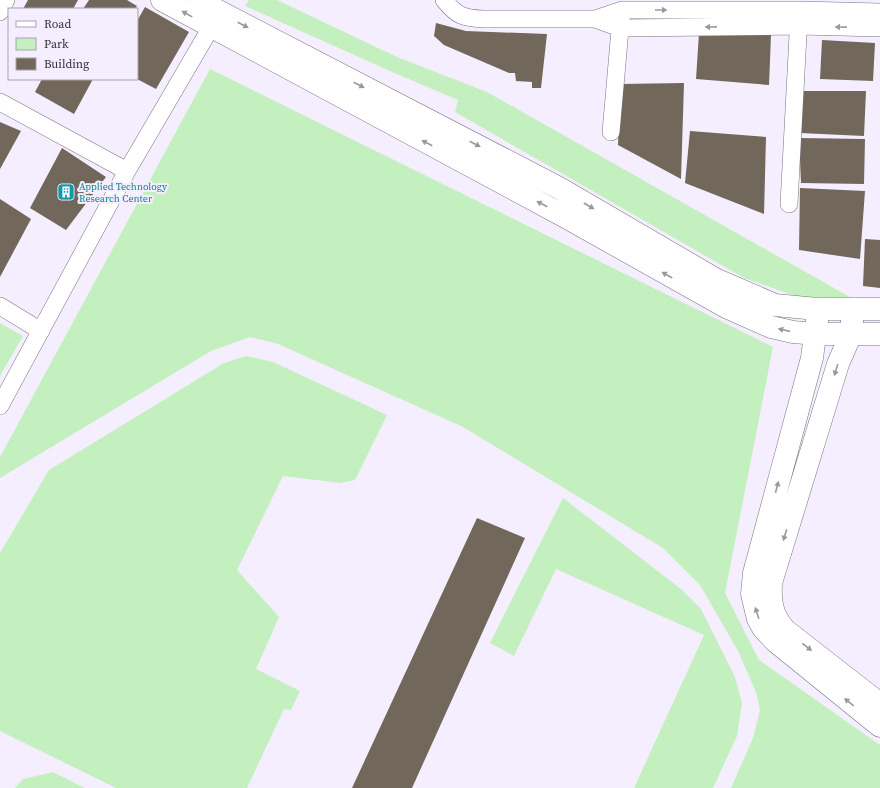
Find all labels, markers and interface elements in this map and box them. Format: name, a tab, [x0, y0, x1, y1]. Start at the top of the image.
one-way arrow	[655, 7, 668, 13]
legend	[8, 8, 138, 80]
one-way arrow	[181, 10, 193, 17]
text: Road	[44, 16, 71, 32]
one-way arrow	[238, 22, 249, 28]
one-way arrow	[704, 24, 717, 30]
one-way arrow	[835, 24, 847, 31]
text: Park	[44, 36, 69, 52]
text: Building	[44, 56, 89, 72]
one-way arrow	[353, 82, 365, 88]
one-way arrow	[421, 139, 433, 146]
one-way arrow	[469, 141, 480, 148]
place label: Applied Technology Research Center	[79, 180, 168, 205]
building icon: Applied Technology Research Center	[56, 182, 76, 202]
one-way arrow	[536, 201, 547, 207]
one-way arrow	[583, 202, 595, 209]
one-way arrow	[661, 272, 673, 279]
one-way arrow	[778, 327, 790, 333]
one-way arrow	[833, 364, 839, 376]
one-way arrow	[775, 481, 781, 493]
one-way arrow	[782, 529, 788, 541]
one-way arrow	[753, 607, 759, 619]
one-way arrow	[802, 643, 813, 652]
one-way arrow	[844, 698, 855, 707]

